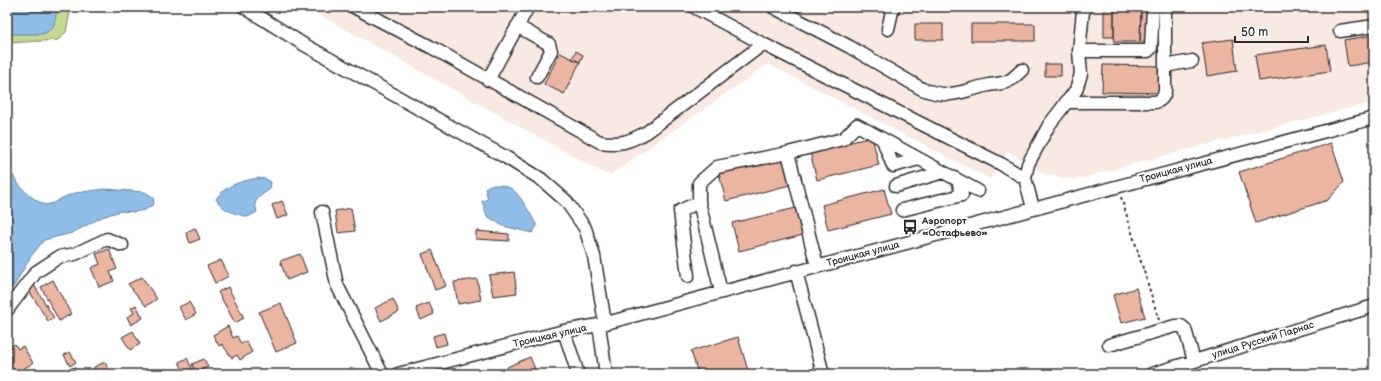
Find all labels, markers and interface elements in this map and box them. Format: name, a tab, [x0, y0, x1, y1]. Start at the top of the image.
scale bar	[1235, 18, 1308, 44]
text: 50 m	[1241, 25, 1268, 40]
street label: Троицкая улица	[1138, 154, 1214, 186]
place label: Аэропорт «Остафьево»	[921, 215, 988, 239]
bus stop icon: Аэропорт «Остафьево»	[901, 218, 919, 236]
street label: Троицкая улица	[825, 238, 901, 270]
street label: улица Русский Парнас	[1211, 319, 1315, 361]
street label: Троицкая улица	[512, 322, 588, 350]

